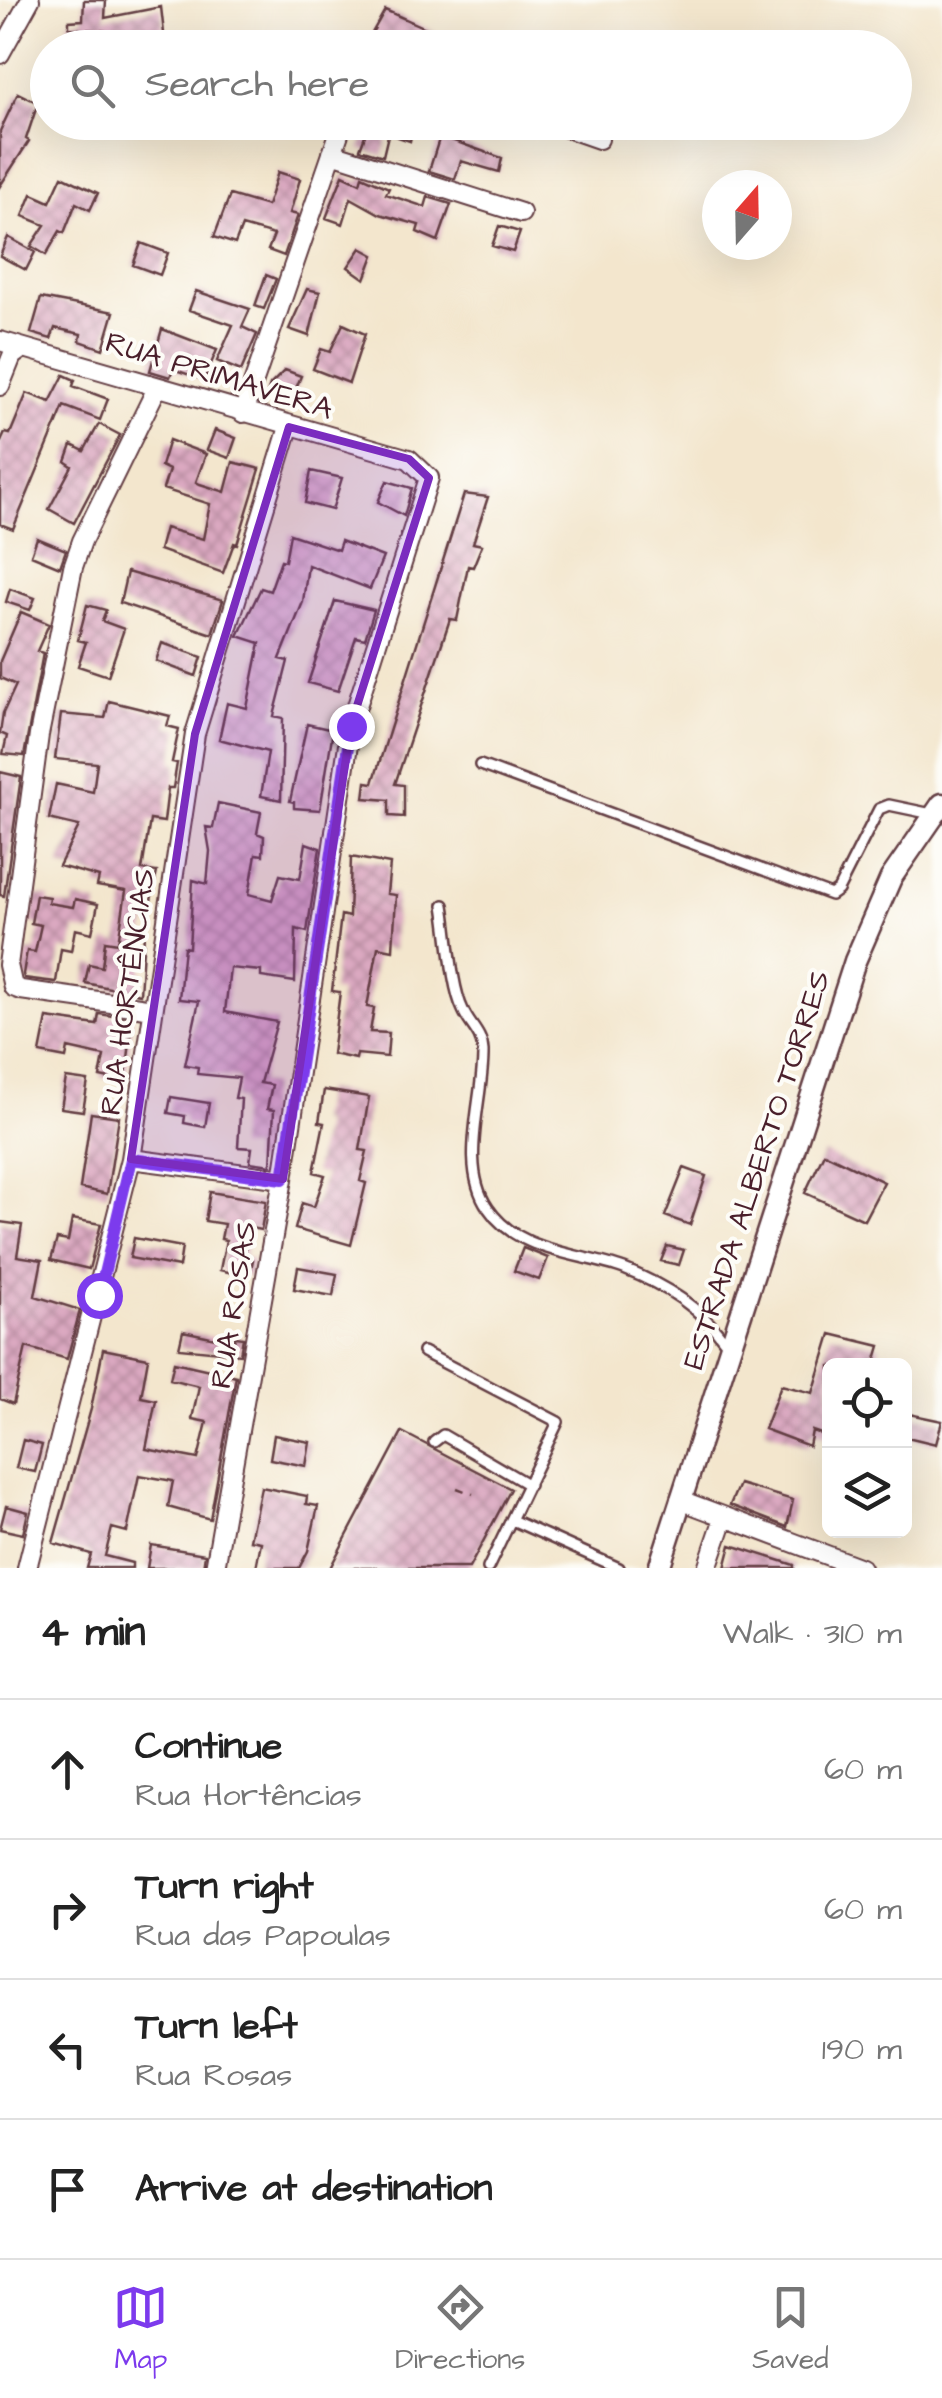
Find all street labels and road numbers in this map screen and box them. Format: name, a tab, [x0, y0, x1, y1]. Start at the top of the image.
street label: RUA PRIMAVERA	[100, 321, 338, 431]
street label: RUA HORTÊNCIAS	[90, 866, 166, 1118]
street label: ESTRADA ALBERTO TORRES	[673, 965, 841, 1375]
street label: RUA ROSAS	[200, 1218, 268, 1392]

